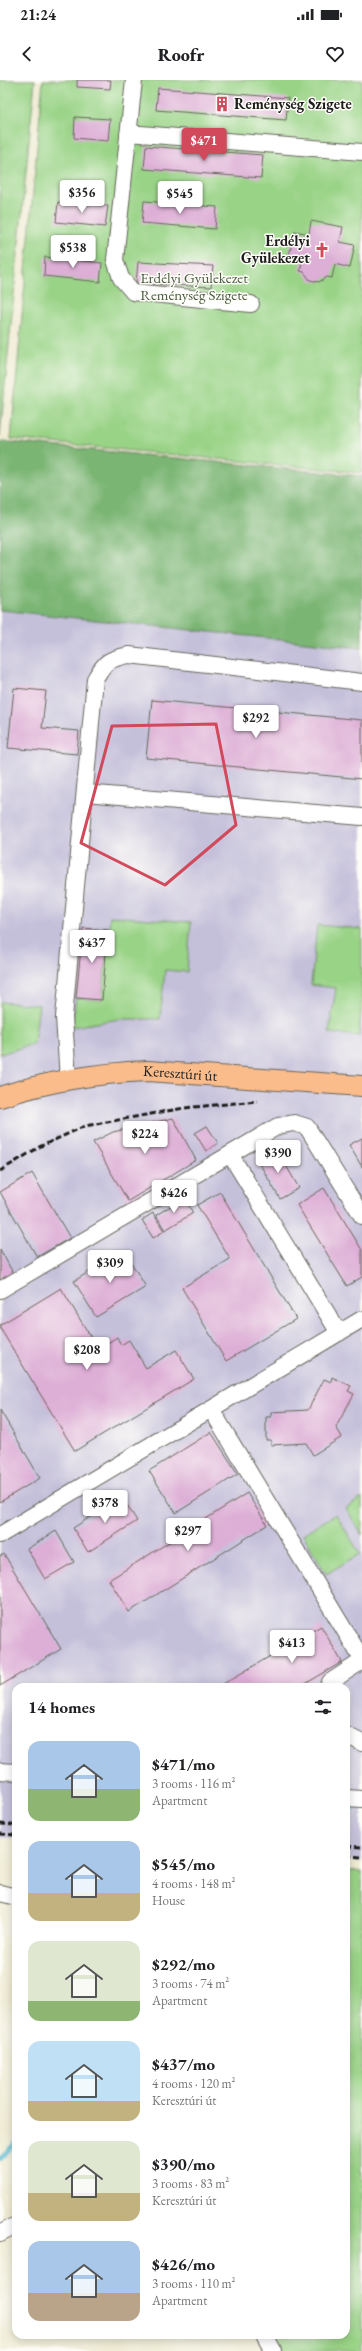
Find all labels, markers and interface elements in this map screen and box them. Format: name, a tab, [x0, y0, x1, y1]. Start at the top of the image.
text: 21:24	[20, 5, 56, 24]
icon: back	[16, 43, 38, 65]
text: Roofr	[158, 43, 204, 66]
icon: heart	[324, 43, 346, 65]
place label: Reménység Szigete	[234, 94, 352, 113]
building icon: Reménység Szigete	[213, 95, 231, 113]
pin: $471	[180, 128, 228, 162]
text: $471	[191, 132, 217, 149]
pin: $356	[58, 180, 106, 214]
pin: $545	[156, 181, 204, 215]
text: $356	[69, 184, 95, 201]
text: $545	[167, 185, 193, 202]
place label: Erdélyi Gyülekezet	[241, 231, 311, 267]
pin: $538	[49, 235, 97, 269]
text: $538	[60, 239, 86, 256]
church icon: Erdélyi Gyülekezet	[313, 241, 331, 259]
park label: Erdélyi Gyülekezet Reménység Szigete	[140, 268, 248, 304]
pin: $292	[232, 705, 280, 739]
text: $292	[243, 709, 269, 726]
pin: $437	[68, 930, 116, 964]
text: $437	[79, 934, 105, 951]
street label: Keresztúri út	[142, 1061, 218, 1085]
pin: $224	[121, 1121, 169, 1155]
text: $224	[132, 1125, 158, 1142]
pin: $390	[254, 1140, 302, 1174]
text: $390	[265, 1144, 291, 1161]
pin: $426	[150, 1180, 198, 1214]
text: $426	[161, 1184, 187, 1201]
pin: $309	[86, 1250, 134, 1284]
text: $309	[97, 1254, 123, 1271]
pin: $208	[63, 1337, 111, 1371]
text: $208	[74, 1341, 100, 1358]
pin: $378	[81, 1490, 129, 1524]
text: $378	[92, 1494, 118, 1511]
pin: $297	[164, 1518, 212, 1552]
text: $297	[175, 1522, 201, 1539]
pin: $413	[268, 1630, 316, 1664]
text: $413	[279, 1634, 305, 1651]
text: 14 homes	[28, 1696, 95, 1718]
icon: filters	[312, 1696, 334, 1718]
text: $471/mo	[152, 1753, 215, 1775]
icon: home	[60, 1757, 108, 1805]
text: 3 rooms · 116 m²	[152, 1775, 236, 1792]
text: Apartment	[152, 1792, 207, 1809]
text: $545/mo	[152, 1853, 215, 1875]
icon: home	[60, 1857, 108, 1905]
text: 4 rooms · 148 m²	[152, 1875, 236, 1892]
text: House	[152, 1892, 185, 1909]
text: $292/mo	[152, 1953, 215, 1975]
icon: home	[60, 1957, 108, 2005]
text: 3 rooms · 74 m²	[152, 1975, 229, 1992]
text: Apartment	[152, 1992, 207, 2009]
text: $437/mo	[152, 2053, 215, 2075]
icon: home	[60, 2057, 108, 2105]
text: 4 rooms · 120 m²	[152, 2075, 236, 2092]
text: Keresztúri út	[152, 2092, 216, 2109]
text: $390/mo	[152, 2153, 215, 2175]
icon: home	[60, 2157, 108, 2205]
text: 3 rooms · 83 m²	[152, 2175, 229, 2192]
text: Keresztúri út	[152, 2192, 216, 2209]
text: $426/mo	[152, 2253, 215, 2275]
icon: home	[60, 2257, 108, 2305]
text: 3 rooms · 110 m²	[152, 2275, 236, 2292]
text: Apartment	[152, 2292, 207, 2309]

